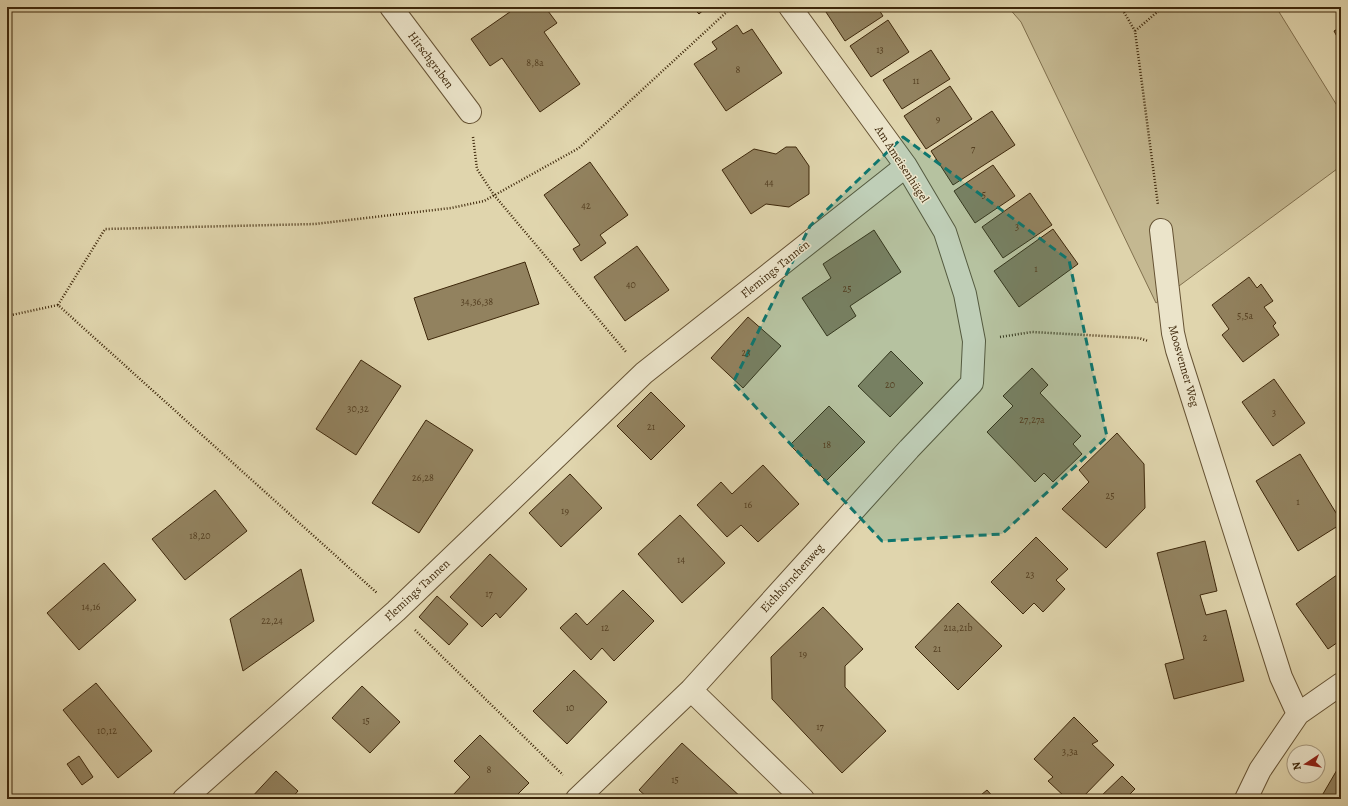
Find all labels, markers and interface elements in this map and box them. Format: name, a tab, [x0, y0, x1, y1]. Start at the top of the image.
street label: Hirschgraben	[404, 28, 458, 92]
house number: 13	[876, 43, 884, 56]
house number: 8,8a	[526, 56, 544, 69]
house number: 8	[736, 63, 741, 76]
house number: 11	[913, 74, 920, 87]
house number: 9	[936, 112, 941, 125]
street label: Am Ameisenhügel	[871, 122, 933, 206]
house number: 7	[971, 142, 976, 155]
house number: 44	[764, 176, 774, 189]
house number: 5	[982, 188, 986, 201]
house number: 42	[581, 199, 591, 212]
house number: 3	[1015, 220, 1019, 233]
street label: Flemings Tannen	[737, 236, 813, 302]
house number: 1	[1034, 262, 1038, 275]
house number: 40	[626, 278, 636, 291]
house number: 25	[842, 282, 852, 295]
house number: 34,36,38	[461, 295, 493, 308]
house number: 5,5a	[1237, 309, 1253, 322]
street label: Moosvenner Weg	[1165, 323, 1203, 409]
house number: 23	[742, 346, 750, 359]
house number: 20	[885, 378, 895, 391]
house number: 30,32	[347, 402, 369, 415]
house number: 3	[1272, 406, 1276, 419]
house number: 27,27a	[1019, 413, 1045, 426]
house number: 21	[647, 420, 656, 433]
house number: 18	[823, 438, 831, 451]
house number: 26,28	[412, 471, 434, 484]
house number: 25	[1105, 489, 1115, 502]
house number: 1	[1296, 495, 1300, 508]
house number: 16	[744, 498, 752, 511]
house number: 19	[561, 504, 569, 517]
house number: 18,20	[189, 529, 211, 542]
street label: Eichhörnchenweg	[757, 540, 827, 616]
house number: 14	[677, 553, 685, 566]
street label: Flemings Tannen	[381, 555, 454, 625]
house number: 23	[1026, 568, 1034, 581]
house number: 17	[485, 587, 494, 600]
house number: 14,16	[82, 600, 101, 613]
house number: 22,24	[261, 614, 283, 627]
house number: 12	[601, 621, 609, 634]
house number: 21a,21b	[943, 621, 973, 634]
house number: 2	[1203, 631, 1208, 644]
house number: 21	[933, 642, 942, 655]
house number: 19	[799, 647, 807, 660]
house number: 10	[566, 701, 574, 714]
house number: 15	[362, 714, 370, 727]
house number: 17	[816, 720, 825, 733]
house number: 10,12	[97, 724, 117, 737]
north arrow	[1286, 744, 1326, 784]
house number: 3,3a	[1062, 745, 1078, 758]
text: N	[1289, 760, 1305, 771]
house number: 8	[487, 763, 492, 776]
house number: 15	[671, 773, 679, 786]

